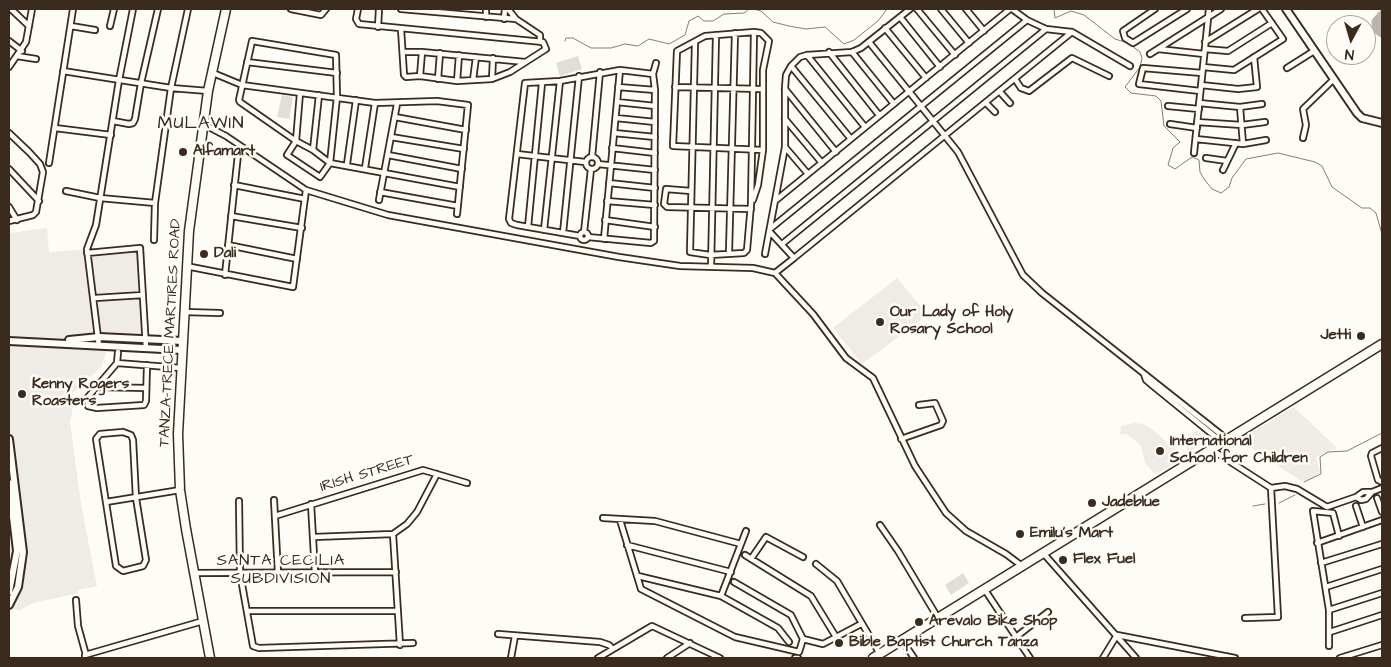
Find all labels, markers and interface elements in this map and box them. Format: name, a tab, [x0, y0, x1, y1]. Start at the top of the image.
north arrow	[1326, 15, 1376, 65]
text: N	[1344, 44, 1355, 64]
district label: MULAWIN	[157, 113, 245, 135]
place label: Alfamart	[193, 143, 255, 161]
marker: Alfamart	[177, 146, 189, 158]
street label: TANZA-TRECE MARTIRES ROAD	[156, 218, 186, 448]
place label: Dali	[214, 245, 236, 263]
marker: Dali	[198, 248, 210, 260]
place label: Our Lady of Holy Rosary School	[890, 304, 1013, 339]
marker: Our Lady of Holy Rosary School	[874, 316, 886, 328]
place label: Jetti	[1321, 327, 1351, 345]
marker: Jetti	[1355, 330, 1367, 342]
place label: Kenny Rogers Roasters	[32, 376, 129, 411]
marker: Kenny Rogers Roasters	[16, 388, 28, 400]
place label: International School for Children	[1170, 433, 1308, 468]
marker: International School for Children	[1154, 445, 1166, 457]
street label: IRISH STREET	[318, 451, 416, 497]
place label: Jadeblue	[1102, 494, 1160, 512]
marker: Jadeblue	[1086, 497, 1098, 509]
place label: Emilu's Mart	[1030, 525, 1113, 543]
marker: Emilu's Mart	[1014, 528, 1026, 540]
place label: Flex Fuel	[1073, 551, 1135, 569]
district label: SANTA CECILIA SUBDIVISION	[215, 552, 347, 590]
marker: Flex Fuel	[1057, 554, 1069, 566]
place label: Arevalo Bike Shop	[929, 613, 1057, 631]
marker: Arevalo Bike Shop	[913, 616, 925, 628]
place label: Bible Baptist Church Tanza	[849, 634, 1038, 652]
marker: Bible Baptist Church Tanza	[833, 637, 845, 649]

